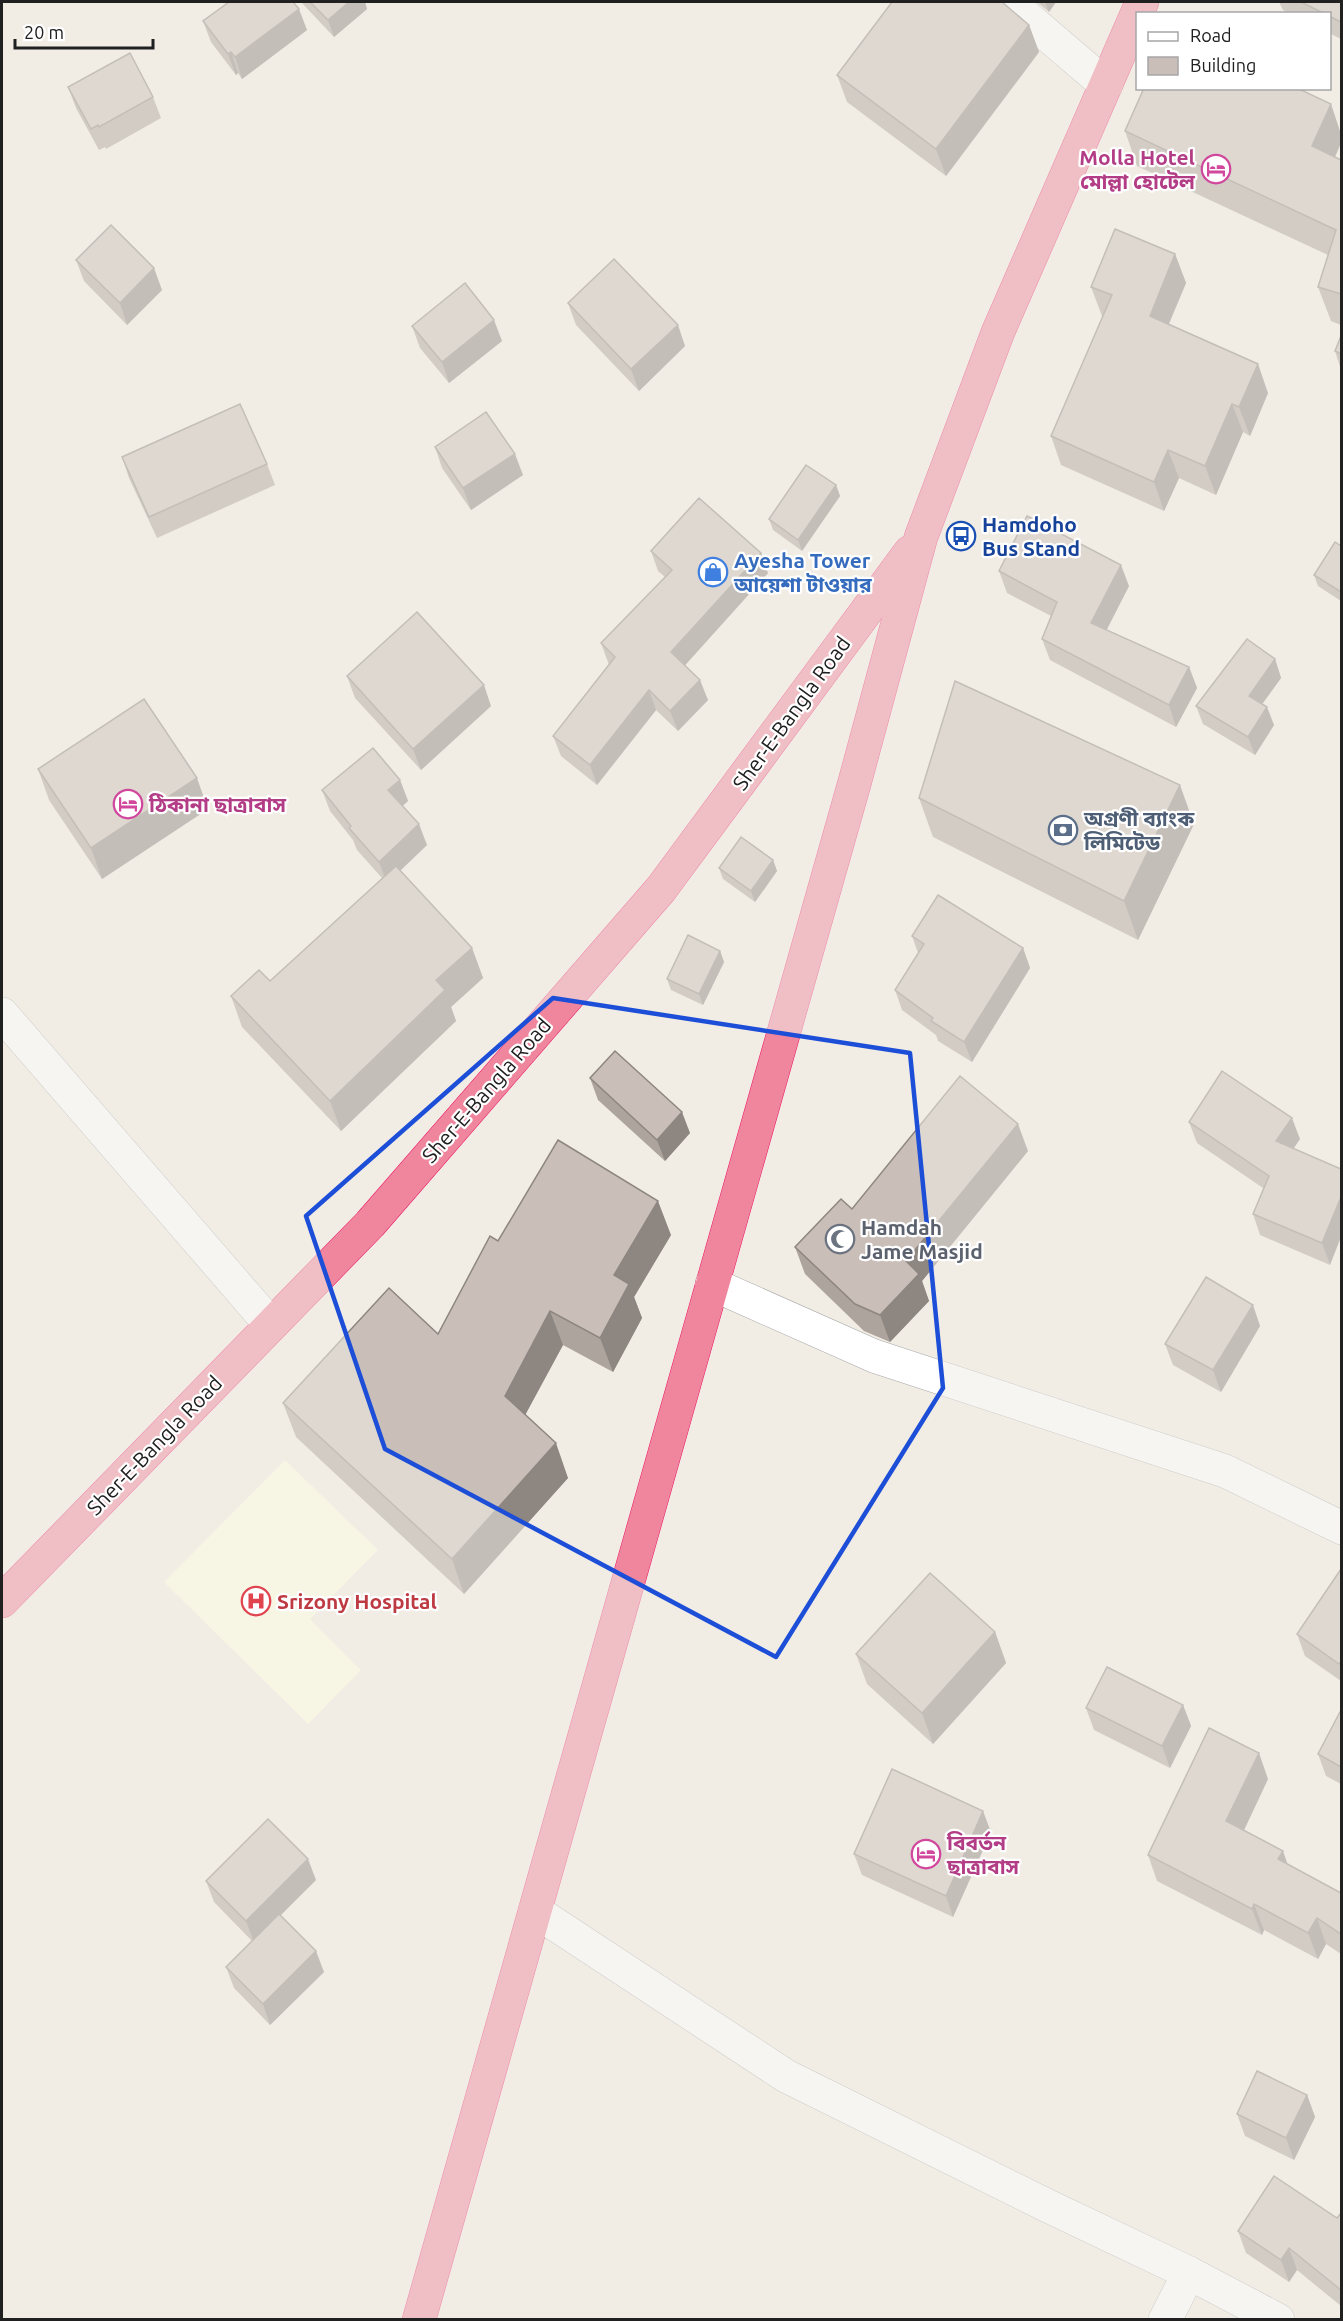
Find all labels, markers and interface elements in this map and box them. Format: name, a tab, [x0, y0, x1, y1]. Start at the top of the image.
scale bar	[15, 12, 153, 50]
legend	[1136, 12, 1331, 90]
text: 20 m	[24, 22, 64, 42]
text: Road	[1190, 25, 1232, 45]
text: Building	[1190, 55, 1256, 75]
place label: Molla Hotel মোল্লা হোটেল	[1079, 145, 1196, 193]
hotel icon: Molla Hotel মোল্লা হোটেল	[1200, 153, 1232, 185]
place label: Hamdoho Bus Stand	[982, 512, 1080, 560]
bus stop icon: Hamdoho Bus Stand	[945, 520, 977, 552]
place label: Ayesha Tower আয়েশা টাওয়ার	[733, 548, 872, 596]
shop icon: Ayesha Tower আয়েশা টাওয়ার	[697, 556, 729, 588]
street label: Sher-E-Bangla Road	[727, 632, 855, 794]
hotel icon: ঠিকানা ছাত্রাবাস	[112, 788, 144, 820]
place label: ঠিকানা ছাত্রাবাস	[148, 792, 286, 816]
place label: অগ্রণী ব্যাংক লিমিটেড	[1083, 806, 1195, 854]
bank icon: অগ্রণী ব্যাংক লিমিটেড	[1047, 814, 1079, 846]
street label: Sher-E-Bangla Road	[417, 1013, 555, 1167]
place label: Hamdah Jame Masjid	[861, 1215, 983, 1263]
mosque icon: Hamdah Jame Masjid	[824, 1223, 856, 1255]
street label: Sher-E-Bangla Road	[82, 1371, 226, 1519]
hospital icon: Srizony Hospital	[240, 1585, 272, 1617]
place label: Srizony Hospital	[277, 1589, 437, 1613]
place label: বিবর্তন ছাত্রাবাস	[946, 1830, 1020, 1878]
hotel icon: বিবর্তন ছাত্রাবাস	[910, 1838, 942, 1870]

